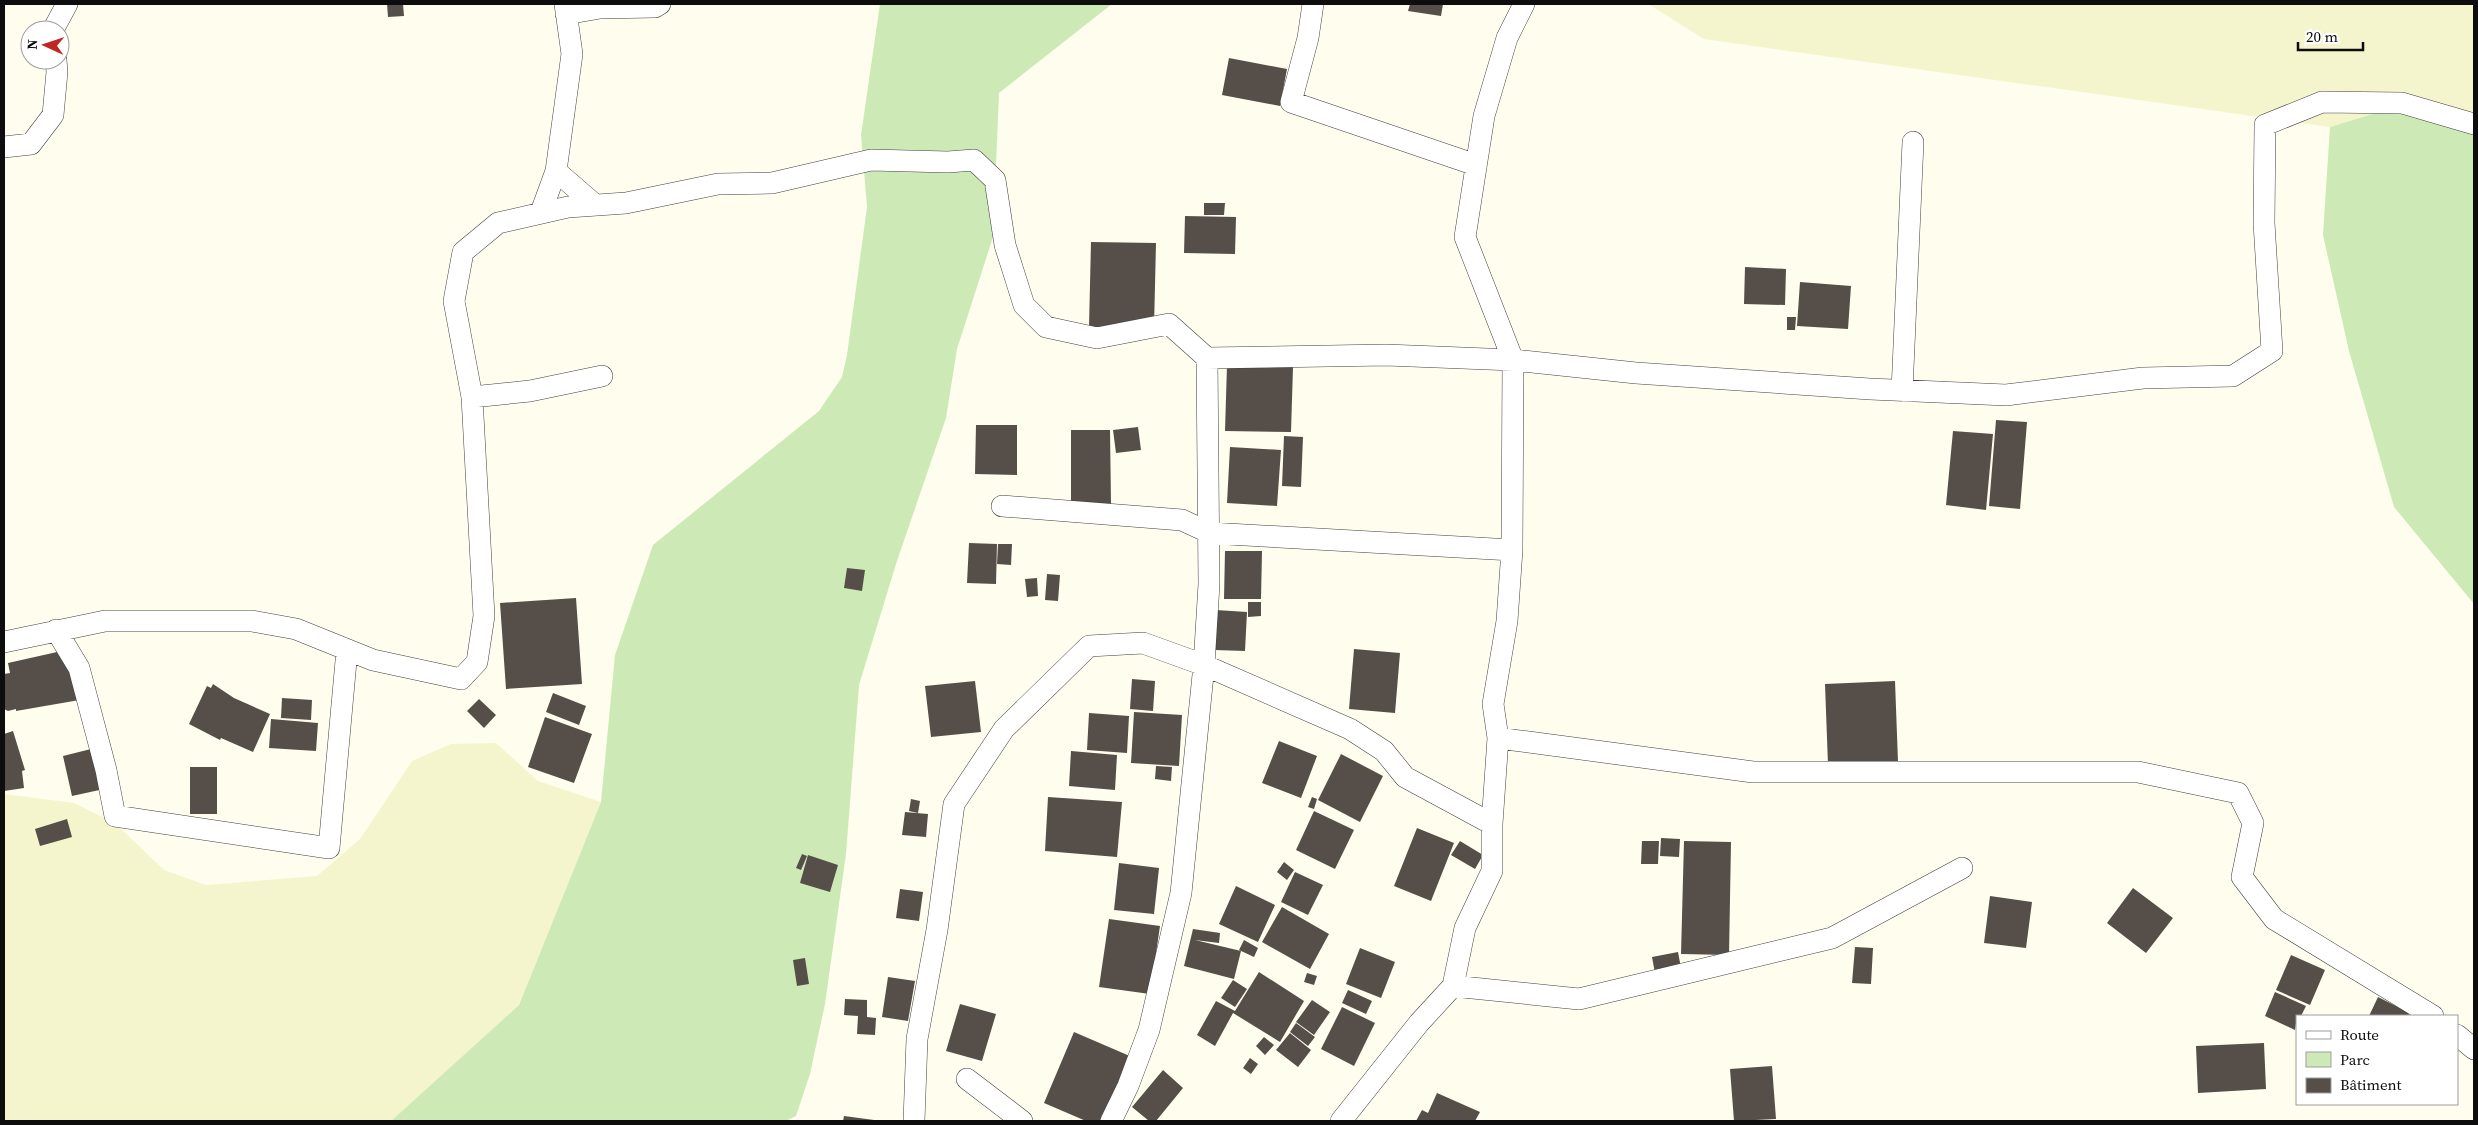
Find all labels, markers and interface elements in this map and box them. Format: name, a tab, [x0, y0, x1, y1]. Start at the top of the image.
north arrow	[20, 20, 70, 70]
scale bar	[2298, 20, 2363, 52]
text: 20 m	[2306, 26, 2338, 47]
text: N	[22, 39, 42, 50]
legend	[2296, 1015, 2458, 1105]
text: Route	[2340, 1024, 2379, 1045]
text: Parc	[2340, 1049, 2370, 1070]
text: Bâtiment	[2340, 1074, 2402, 1095]

